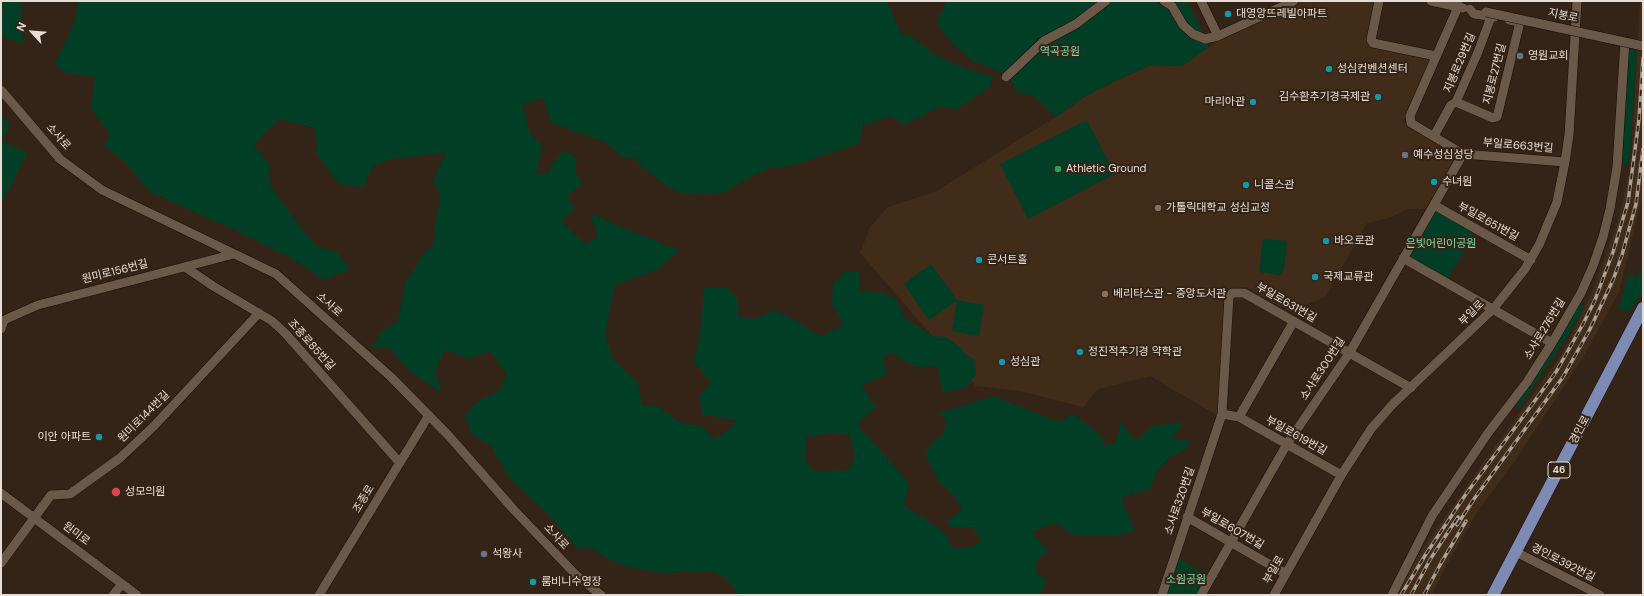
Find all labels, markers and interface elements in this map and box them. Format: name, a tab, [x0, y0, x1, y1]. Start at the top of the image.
street label: 지봉로	[1547, 6, 1579, 26]
place label: 대영앙뜨레빌아파트	[1236, 7, 1327, 21]
marker: 대영앙뜨레빌아파트	[1223, 9, 1233, 19]
north arrow	[12, 12, 52, 52]
text: N	[13, 20, 29, 33]
street label: 지봉로29번길	[1441, 31, 1479, 95]
street label: 지봉로27번길	[1481, 42, 1509, 106]
park label: 역곡공원	[1040, 45, 1080, 59]
place label: 영원교회	[1528, 49, 1568, 63]
marker: 영원교회	[1515, 51, 1525, 61]
place label: 성심컨벤션센터	[1337, 62, 1408, 76]
marker: 성심컨벤션센터	[1324, 64, 1334, 74]
place label: 김수환추기경국제관	[1279, 90, 1370, 104]
marker: 김수환추기경국제관	[1373, 92, 1383, 102]
place label: 마리아관	[1205, 95, 1245, 109]
marker: 마리아관	[1248, 97, 1258, 107]
street label: 소사로	[43, 121, 73, 153]
street label: 부일로663번길	[1482, 136, 1554, 156]
place label: 예수성심성당	[1413, 148, 1474, 162]
marker: 예수성심성당	[1400, 150, 1410, 160]
place label: Athletic Ground	[1066, 162, 1146, 176]
marker: Athletic Ground	[1053, 164, 1063, 174]
place label: 수녀원	[1442, 175, 1472, 189]
marker: 수녀원	[1429, 177, 1439, 187]
place label: 니콜스관	[1254, 178, 1294, 192]
marker: 니콜스관	[1241, 180, 1251, 190]
street label: 부일로651번길	[1455, 200, 1521, 244]
place label: 가톨릭대학교 성심교정	[1166, 201, 1270, 215]
marker: 가톨릭대학교 성심교정	[1153, 203, 1163, 213]
place label: 바오로관	[1334, 234, 1374, 248]
marker: 바오로관	[1321, 236, 1331, 246]
park label: 은빛어린이공원	[1406, 237, 1476, 251]
place label: 콘서트홀	[987, 253, 1027, 267]
marker: 콘서트홀	[974, 255, 984, 265]
street label: 원미로156번길	[81, 257, 149, 287]
place label: 국제교류관	[1323, 270, 1374, 284]
marker: 국제교류관	[1310, 272, 1320, 282]
street label: 부일로631번길	[1254, 280, 1318, 326]
place label: 베리타스관 - 중앙도서관	[1113, 287, 1226, 301]
marker: 베리타스관 - 중앙도서관	[1100, 289, 1110, 299]
street label: 소사로	[313, 290, 345, 320]
street label: 소사로276번길	[1522, 296, 1568, 362]
street label: 부일로	[1457, 298, 1487, 328]
street label: 조종로85번길	[285, 317, 337, 373]
street label: 소사로300번길	[1298, 335, 1348, 403]
place label: 정진적추기경 약학관	[1088, 345, 1182, 359]
marker: 정진적추기경 약학관	[1075, 347, 1085, 357]
place label: 성심관	[1010, 355, 1040, 369]
marker: 성심관	[997, 357, 1007, 367]
street label: 원미로144번길	[116, 389, 172, 445]
street label: 경인로	[1567, 413, 1593, 447]
street label: 부일로619번길	[1263, 414, 1329, 458]
place label: 이안 아파트	[37, 430, 91, 444]
marker: 이안 아파트	[94, 432, 104, 442]
road number: 46	[1548, 462, 1570, 478]
street label: 소사로320번길	[1162, 465, 1198, 537]
street label: 조종로	[351, 483, 377, 515]
place label: 성모의원	[125, 485, 165, 499]
marker: 성모의원	[110, 486, 122, 498]
street label: 부일로607번길	[1198, 506, 1266, 552]
street label: 원미로	[60, 520, 92, 548]
street label: 소사로	[541, 521, 571, 553]
street label: 경인로392번길	[1529, 541, 1597, 585]
place label: 석왕사	[492, 547, 522, 561]
marker: 석왕사	[479, 549, 489, 559]
street label: 부일로	[1261, 554, 1287, 586]
park label: 소원공원	[1166, 573, 1206, 587]
place label: 룸비니수영장	[541, 575, 602, 589]
marker: 룸비니수영장	[528, 577, 538, 587]

